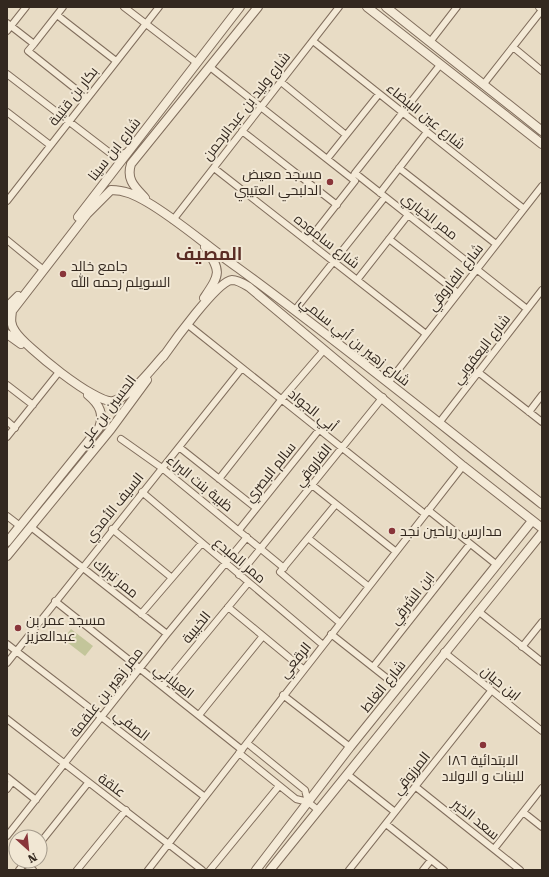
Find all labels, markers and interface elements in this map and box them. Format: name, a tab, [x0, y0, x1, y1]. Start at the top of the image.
street label: شارع وليد بن عبدالرحمن	[199, 49, 294, 164]
street label: بكار بن قتيبة	[45, 63, 101, 129]
street label: شارع عين البيضاء	[383, 80, 468, 153]
street label: شارع ابن سينا	[84, 114, 144, 184]
place label: مسجد معيض الدلبحي العتيبي	[234, 166, 322, 202]
marker: مسجد معيض الدلبحي العتيبي	[325, 177, 335, 187]
street label: ممر الخياري	[396, 189, 461, 246]
street label: شارع ساموده	[291, 211, 363, 272]
street label: شارع الفاروقي	[424, 240, 489, 316]
district label: المصيف	[176, 243, 242, 264]
place label: جامع خالد السويلم رحمه الله	[71, 258, 171, 292]
marker: جامع خالد السويلم رحمه الله	[58, 269, 68, 279]
street label: شارع زهير بن أبي سلمي	[294, 292, 414, 392]
street label: شارع اليعقوبي	[449, 311, 516, 390]
street label: الحسين بن علي	[75, 372, 142, 452]
street label: أبي الجواد	[283, 385, 341, 438]
street label: سالم البصري	[241, 439, 302, 508]
street label: الفاروقي	[291, 441, 338, 492]
street label: ظبية بنت البراء	[164, 451, 236, 515]
street label: السيف الأمدي	[81, 469, 150, 547]
place label: مدارس رياحين نجد	[400, 523, 502, 539]
marker: مدارس رياحين نجد	[387, 526, 397, 536]
street label: ممر المبدع	[210, 534, 269, 587]
street label: ممر تبراك	[90, 555, 142, 601]
street label: ابن الشرقي	[386, 568, 441, 630]
street label: الخبيبة	[178, 608, 214, 646]
place label: مسجد عمر بن عبدالعزيز	[25, 612, 106, 644]
marker: مسجد عمر بن عبدالعزيز	[13, 623, 23, 633]
street label: الرقعي	[276, 639, 317, 684]
street label: ممر زهير بن علقمة	[66, 644, 146, 740]
street label: شارع الغاط	[357, 657, 410, 716]
street label: العيلاني	[148, 660, 197, 705]
street label: ابن حيان	[478, 662, 524, 704]
street label: الصفي	[109, 706, 153, 747]
marker: الابتدائية ١٨٦ للبنات و الاولاد	[478, 740, 488, 750]
street label: المرزوقي	[389, 748, 436, 800]
place label: الابتدائية ١٨٦ للبنات و الاولاد	[442, 752, 524, 784]
street label: علقة	[95, 770, 129, 800]
street label: سعد الخير	[448, 795, 503, 843]
north arrow	[8, 829, 48, 869]
text: N	[25, 850, 39, 865]

